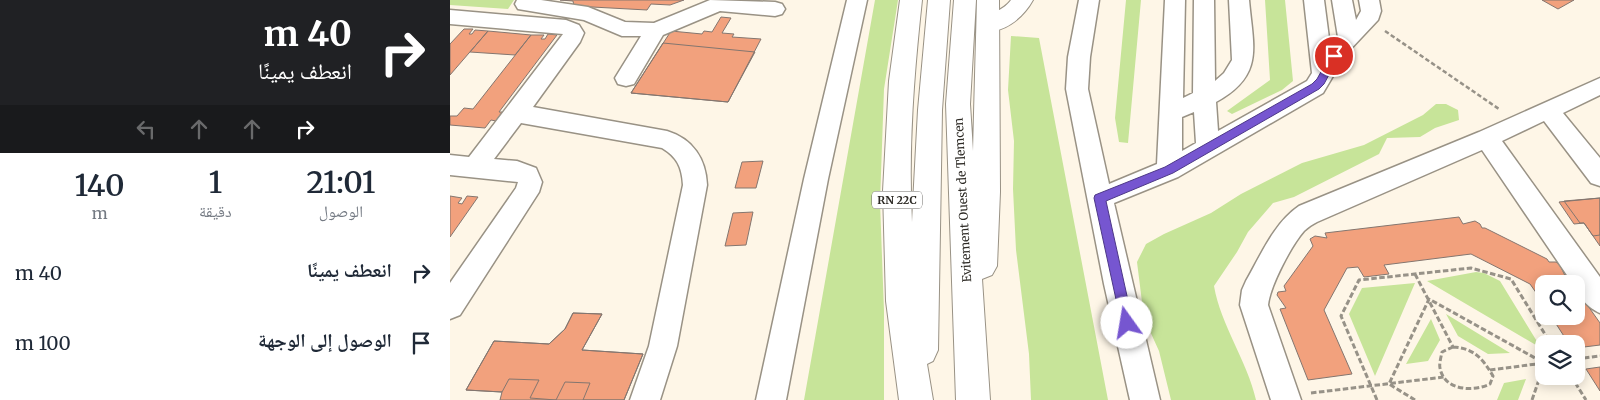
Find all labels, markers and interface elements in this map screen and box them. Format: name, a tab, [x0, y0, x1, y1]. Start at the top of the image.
text: 40 m	[264, 12, 352, 56]
icon: right	[370, 20, 435, 85]
pin	[1313, 35, 1355, 77]
icon: arrive	[1320, 42, 1348, 70]
text: انعطف يمينًا	[258, 57, 352, 85]
icon: left	[132, 115, 160, 143]
icon: ahead	[185, 115, 213, 143]
icon: ahead	[238, 115, 266, 143]
icon: right	[291, 115, 319, 143]
street label: Evitement Ouest de Tlemcen	[951, 117, 974, 283]
text: 1	[209, 163, 222, 201]
text: 21:01	[306, 163, 375, 201]
text: 140	[75, 166, 125, 204]
road number: RN 22C	[872, 192, 922, 208]
text: دقيقة	[199, 201, 232, 221]
text: الوصول	[319, 201, 363, 221]
text: m	[92, 203, 108, 223]
text: انعطف يمينًا	[307, 258, 392, 282]
icon: right	[407, 259, 435, 287]
text: 40 m	[15, 261, 62, 285]
map controls	[1535, 275, 1585, 385]
button: search	[1535, 275, 1585, 325]
position arrow	[1100, 296, 1152, 348]
text: الوصول إلى الوجهة	[258, 328, 392, 352]
icon: arrive	[407, 329, 435, 357]
text: 100 m	[15, 331, 71, 355]
button: layers	[1535, 335, 1585, 385]

